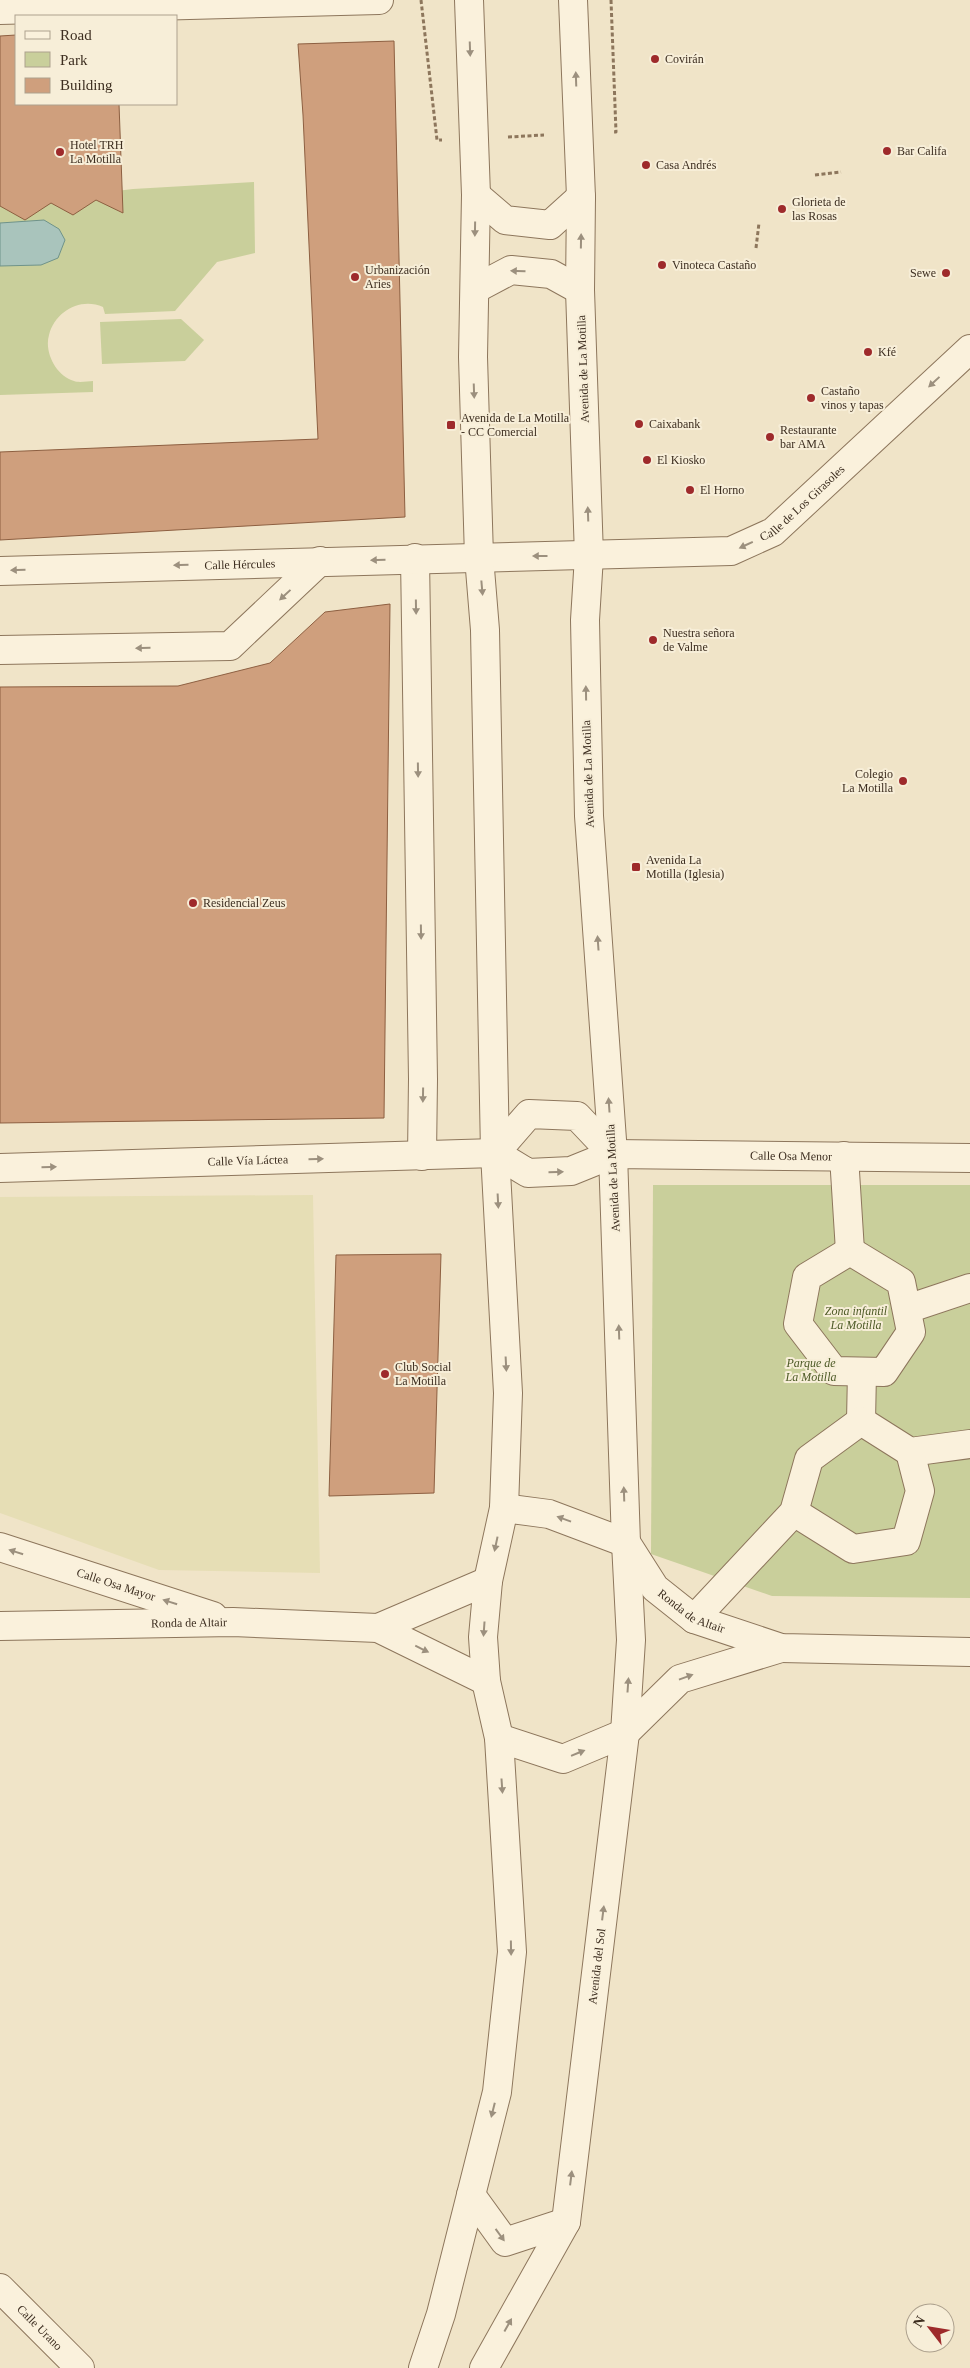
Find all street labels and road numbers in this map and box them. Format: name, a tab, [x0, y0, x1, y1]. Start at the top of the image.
street label: Avenida de La Motilla	[574, 314, 592, 423]
street label: Calle de Los Girasoles	[757, 462, 848, 544]
street label: Calle Hércules	[204, 556, 276, 572]
street label: Avenida de La Motilla	[579, 719, 597, 828]
street label: Avenida de La Motilla	[603, 1123, 623, 1232]
street label: Calle Osa Menor	[750, 1149, 832, 1163]
street label: Calle Vía Láctea	[207, 1152, 289, 1169]
street label: Calle Osa Mayor	[75, 1565, 157, 1604]
street label: Ronda de Altair	[655, 1586, 727, 1636]
street label: Ronda de Altair	[151, 1615, 227, 1630]
street label: Avenida del Sol	[585, 1927, 608, 2005]
street label: Calle Urano	[14, 2302, 65, 2353]

